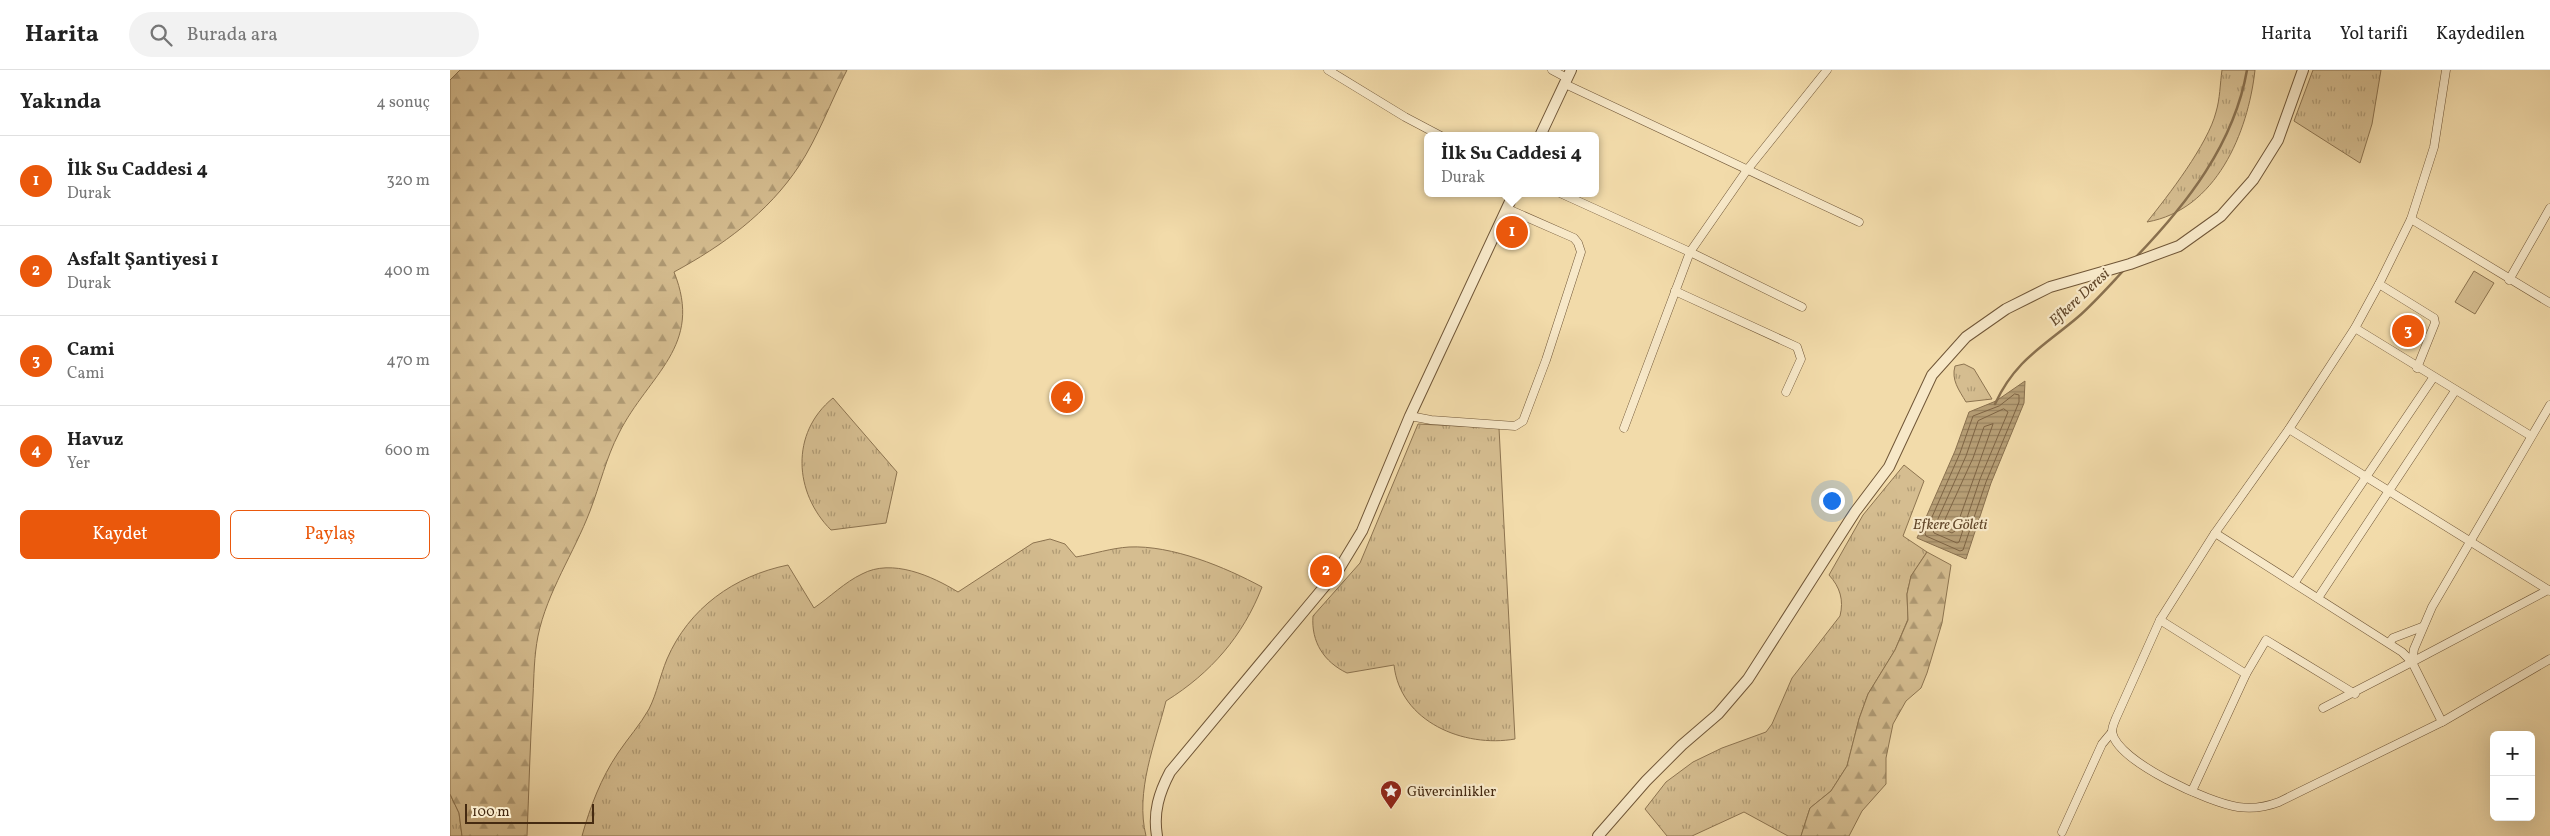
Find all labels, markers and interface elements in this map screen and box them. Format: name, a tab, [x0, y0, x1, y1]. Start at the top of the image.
search box	[129, 12, 479, 57]
text: Harita	[25, 18, 99, 52]
icon: search	[147, 21, 175, 49]
text: Burada ara	[187, 22, 278, 48]
text: Harita	[2261, 22, 2312, 47]
text: Yol tarifi	[2340, 22, 2408, 47]
text: Kaydedilen	[2436, 22, 2525, 47]
text: Yakında	[20, 88, 101, 117]
text: 4 sonuç	[376, 92, 430, 114]
popup	[1424, 132, 1599, 197]
text: İlk Su Caddesi 4	[1441, 141, 1582, 167]
text: İlk Su Caddesi 4	[67, 157, 208, 183]
text: Durak	[1441, 167, 1485, 189]
text: 1	[33, 170, 39, 192]
text: 320 m	[386, 170, 430, 192]
text: Durak	[67, 183, 111, 205]
pin: 1	[1496, 213, 1528, 251]
text: Asfalt Şantiyesi 1	[67, 247, 219, 273]
text: 2	[32, 260, 40, 282]
text: 400 m	[384, 260, 430, 282]
water label: Efkere Deresi	[2045, 264, 2115, 332]
text: Durak	[67, 273, 111, 295]
pin: 3	[2392, 312, 2424, 350]
text: Cami	[67, 337, 115, 363]
text: 3	[32, 350, 40, 372]
text: 470 m	[386, 350, 430, 372]
text: Cami	[67, 363, 104, 385]
pin: 4	[1051, 378, 1083, 416]
text: Havuz	[67, 427, 123, 453]
text: 4	[31, 440, 41, 462]
text: 600 m	[385, 440, 430, 462]
text: Yer	[67, 453, 90, 475]
your location	[1819, 488, 1845, 514]
button: Kaydet	[20, 510, 220, 559]
button: Paylaş	[230, 510, 430, 559]
water label: Efkere Göleti	[1913, 515, 1988, 536]
pin: 2	[1310, 552, 1342, 590]
map controls	[2490, 731, 2535, 821]
button: +	[2490, 731, 2535, 776]
button: −	[2490, 776, 2535, 821]
place icon: Güvercinlikler	[1379, 779, 1403, 810]
place label: Güvercinlikler	[1407, 783, 1496, 802]
scale bar	[465, 801, 594, 824]
text: 100 m	[472, 803, 510, 822]

